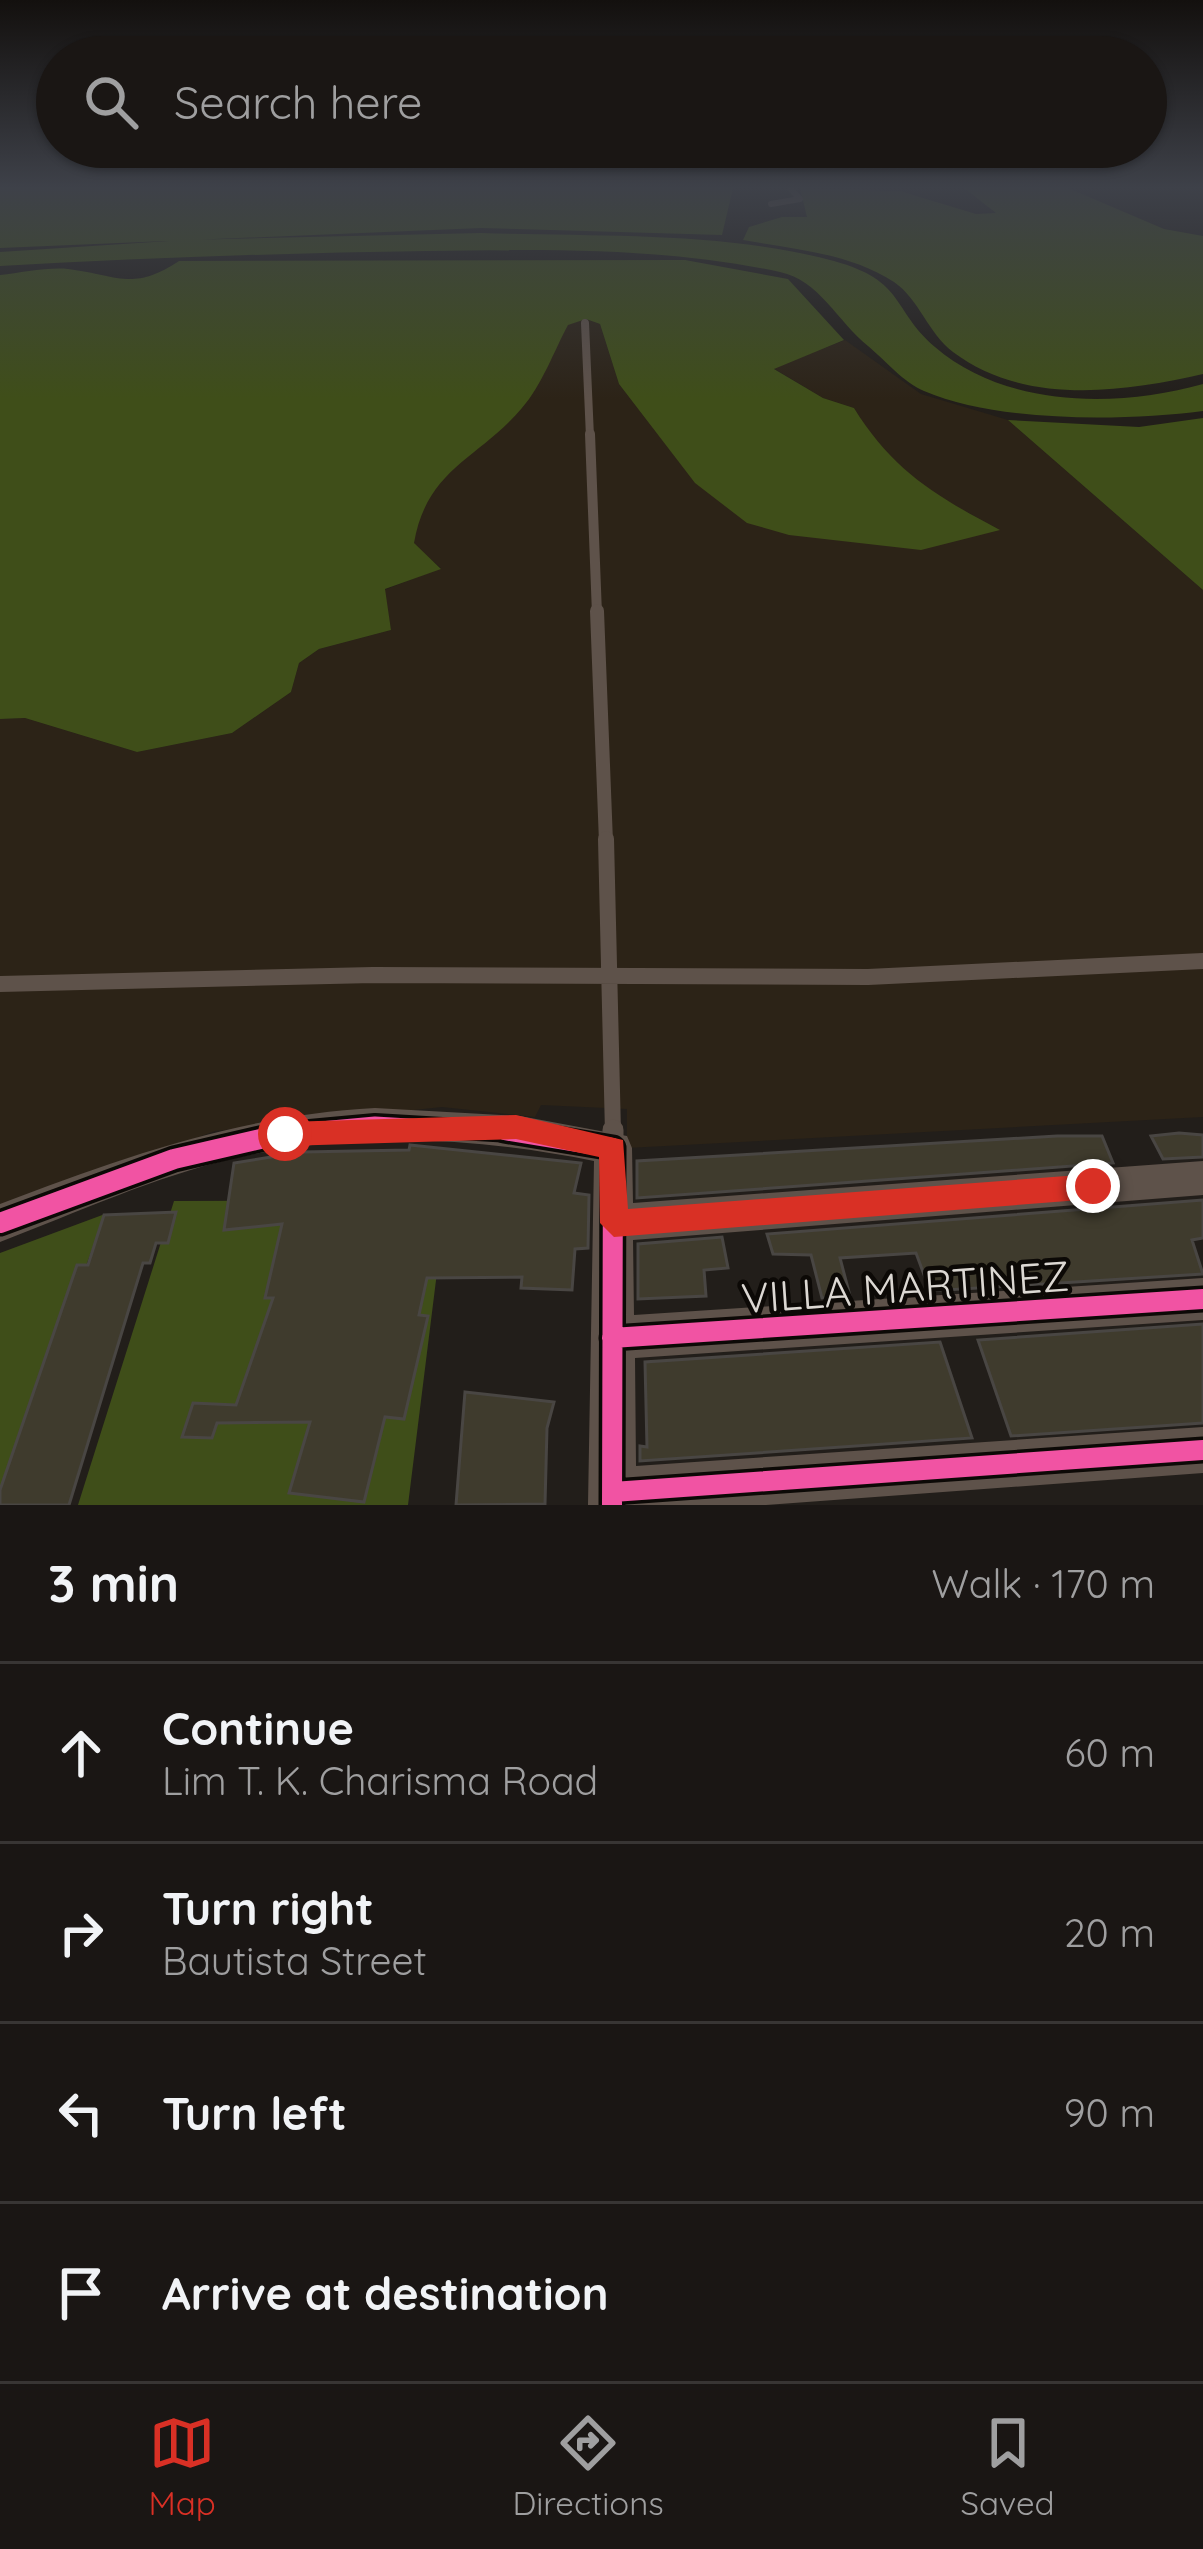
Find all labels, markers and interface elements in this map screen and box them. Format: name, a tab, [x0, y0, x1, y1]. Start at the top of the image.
search box	[36, 36, 1167, 168]
icon: search	[78, 69, 144, 135]
text: Search here	[174, 74, 422, 130]
route start	[258, 1107, 312, 1161]
route end	[1066, 1159, 1120, 1213]
street label: VILLA MARTINEZ	[739, 1249, 1071, 1324]
text: 3 min	[48, 1551, 179, 1615]
text: Walk · 170 m	[931, 1559, 1155, 1608]
text: Continue	[162, 1700, 354, 1756]
icon: ahead	[48, 1720, 114, 1786]
text: 60 m	[1065, 1728, 1155, 1777]
text: Lim T. K. Charisma Road	[162, 1756, 598, 1805]
text: Turn right	[162, 1880, 374, 1936]
icon: right	[48, 1900, 114, 1966]
text: 20 m	[1064, 1908, 1155, 1957]
text: Bautista Street	[162, 1936, 427, 1985]
icon: left	[48, 2080, 114, 2146]
text: Turn left	[162, 2085, 347, 2141]
text: 90 m	[1064, 2088, 1155, 2137]
icon: arrive	[48, 2260, 114, 2326]
text: Arrive at destination	[162, 2265, 608, 2321]
tab: Map	[148, 2410, 216, 2523]
tab: Directions	[512, 2410, 664, 2523]
tab: Saved	[961, 2410, 1055, 2523]

